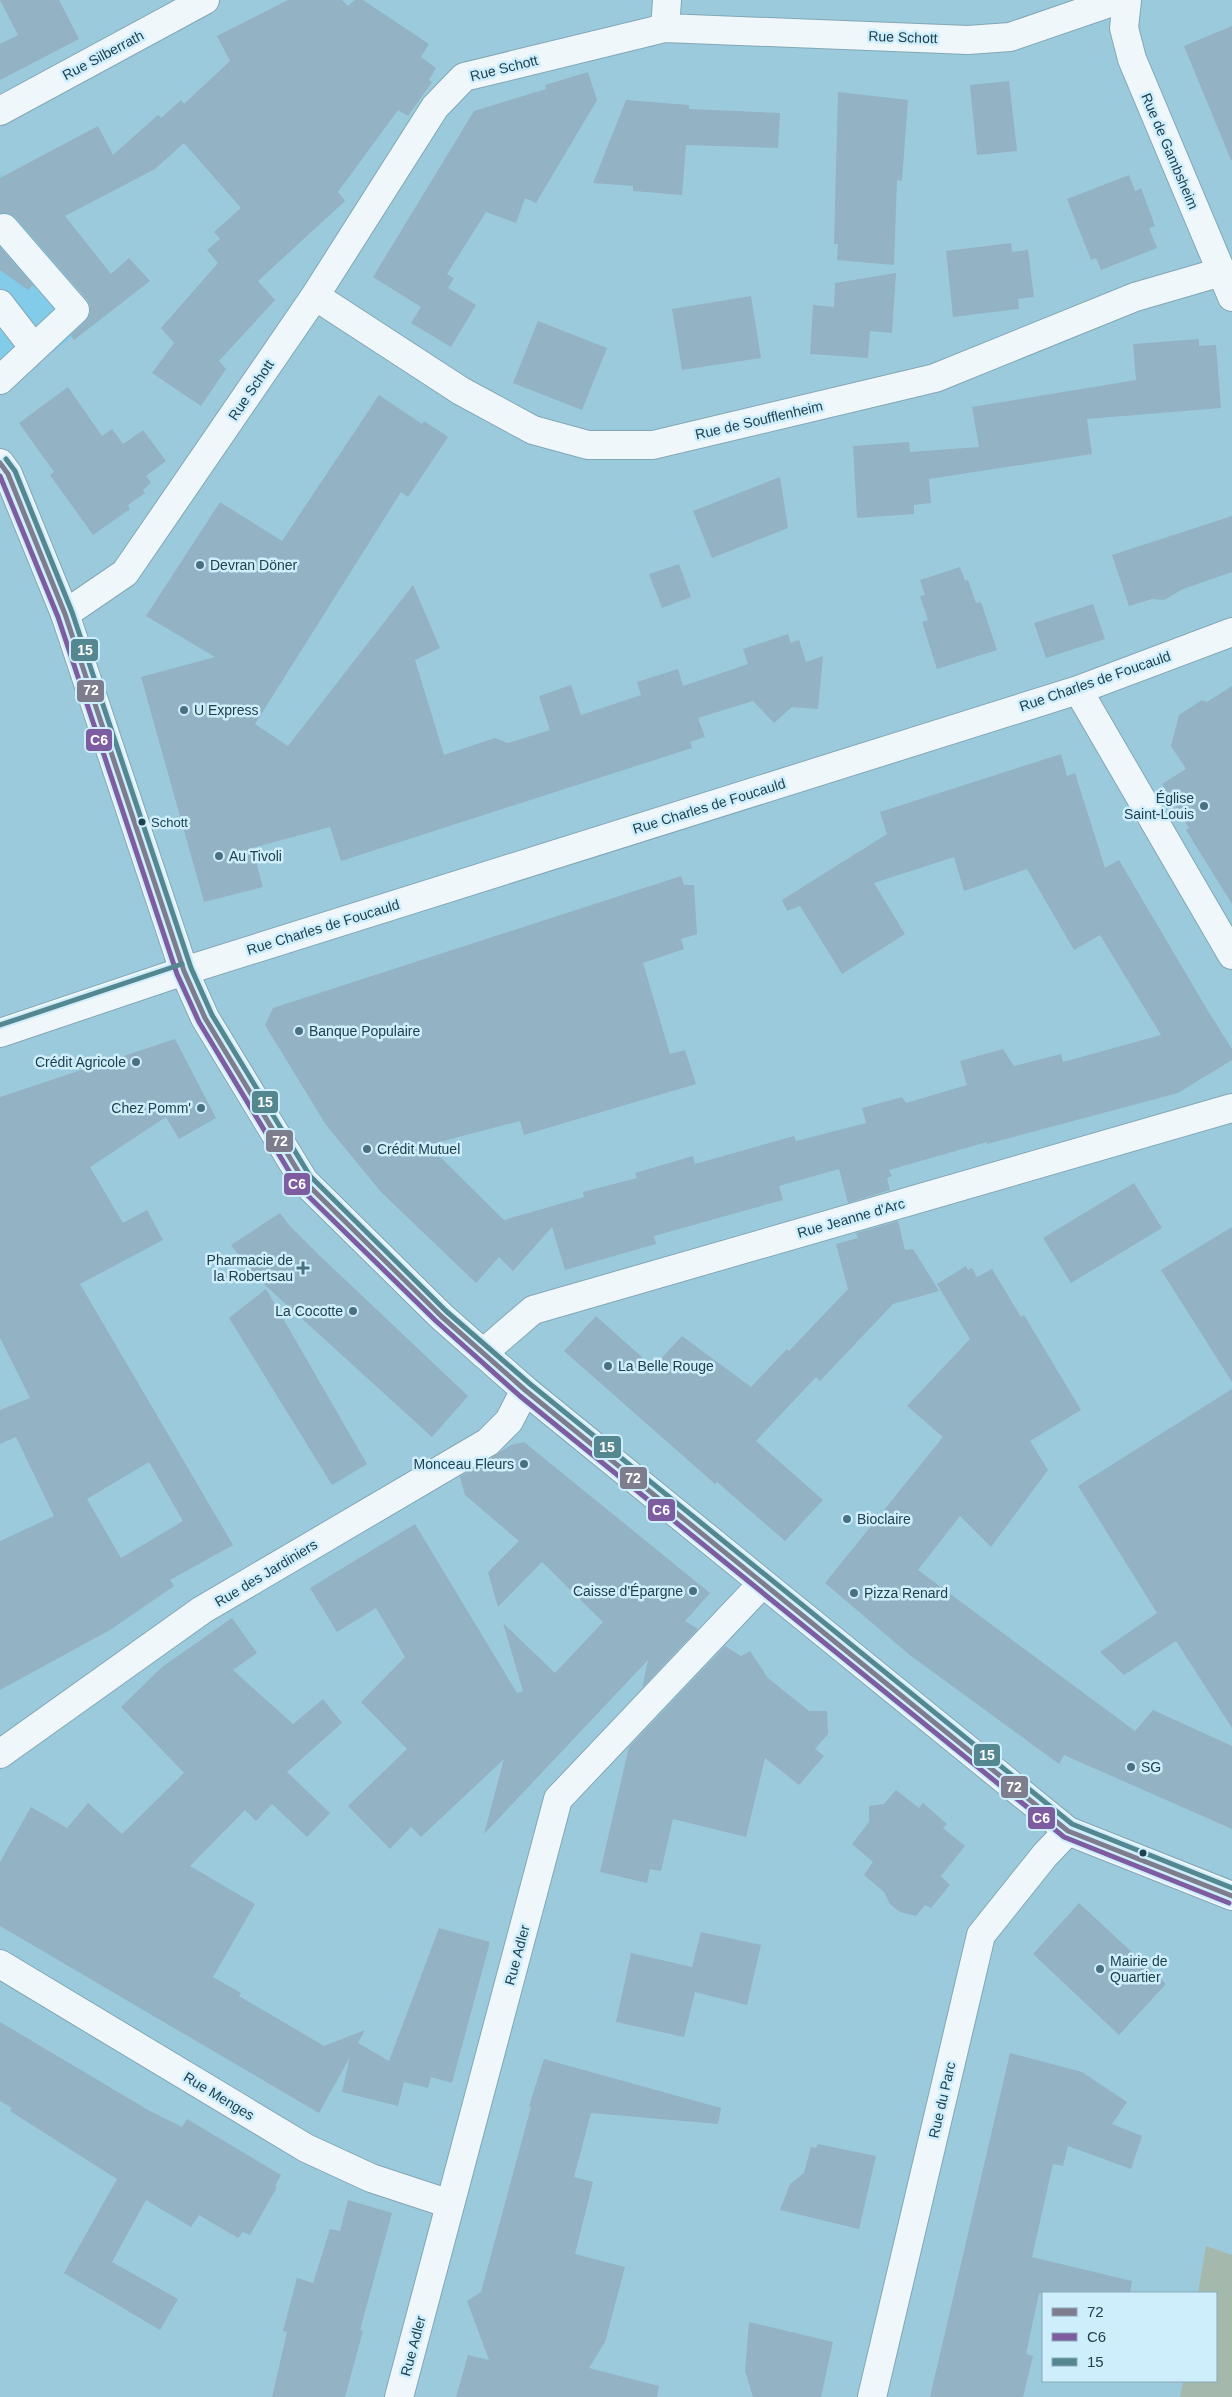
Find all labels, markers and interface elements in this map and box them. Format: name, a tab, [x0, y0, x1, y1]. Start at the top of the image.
street label: Rue Silberrath	[60, 27, 146, 83]
street label: Rue Schott	[868, 28, 938, 46]
street label: Rue Schott	[468, 52, 540, 84]
street label: Rue de Gambsheim	[1138, 91, 1202, 211]
street label: Rue Schott	[225, 357, 277, 423]
street label: Rue de Soufflenheim	[694, 398, 824, 442]
place label: Devran Döner	[210, 557, 297, 573]
marker: Devran Döner	[194, 559, 206, 571]
line badge: 15	[70, 638, 99, 662]
text: 15	[77, 642, 93, 658]
street label: Rue Charles de Foucauld	[1017, 648, 1173, 714]
line badge: 72	[76, 679, 105, 703]
text: 72	[83, 682, 99, 698]
place label: U Express	[194, 702, 259, 718]
marker: U Express	[178, 704, 190, 716]
line badge: C6	[85, 728, 113, 752]
text: C6	[90, 732, 108, 748]
street label: Rue Charles de Foucauld	[631, 775, 787, 837]
place label: Église Saint-Louis	[1124, 790, 1194, 822]
marker: Église Saint-Louis	[1198, 800, 1210, 812]
place label: Schott	[151, 815, 188, 830]
marker: Schott	[137, 817, 147, 827]
place label: Au Tivoli	[229, 848, 282, 864]
marker: Au Tivoli	[213, 850, 225, 862]
street label: Rue Charles de Foucauld	[245, 896, 401, 958]
place label: Banque Populaire	[309, 1023, 421, 1039]
marker: Banque Populaire	[293, 1025, 305, 1037]
place label: Crédit Agricole	[35, 1054, 126, 1070]
marker: Crédit Agricole	[130, 1056, 142, 1068]
line badge: 15	[251, 1090, 279, 1114]
text: 15	[257, 1094, 273, 1110]
place label: Chez Pomm'	[111, 1100, 191, 1116]
marker: Chez Pomm'	[195, 1102, 207, 1114]
line badge: 72	[265, 1129, 294, 1153]
text: 72	[272, 1133, 288, 1149]
place label: Crédit Mutuel	[377, 1141, 460, 1157]
marker: Crédit Mutuel	[361, 1143, 373, 1155]
line badge: C6	[283, 1172, 311, 1196]
text: C6	[288, 1176, 306, 1192]
street label: Rue Jeanne d'Arc	[796, 1195, 906, 1241]
place label: Pharmacie de la Robertsau	[207, 1252, 293, 1284]
marker: Pharmacie de la Robertsau	[297, 1262, 309, 1274]
place label: La Cocotte	[275, 1303, 343, 1319]
marker: La Cocotte	[347, 1305, 359, 1317]
place label: La Belle Rouge	[618, 1358, 714, 1374]
marker: La Belle Rouge	[602, 1360, 614, 1372]
line badge: 15	[593, 1435, 622, 1459]
text: 15	[599, 1439, 615, 1455]
place label: Monceau Fleurs	[414, 1456, 514, 1472]
marker: Monceau Fleurs	[518, 1458, 530, 1470]
line badge: 72	[619, 1466, 648, 1490]
text: 72	[625, 1470, 641, 1486]
line badge: C6	[647, 1498, 676, 1522]
text: C6	[652, 1502, 670, 1518]
place label: Bioclaire	[857, 1511, 911, 1527]
marker: Bioclaire	[841, 1513, 853, 1525]
street label: Rue des Jardiniers	[212, 1536, 320, 1610]
place label: Caisse d'Épargne	[573, 1583, 683, 1599]
marker: Caisse d'Épargne	[687, 1585, 699, 1597]
place label: Pizza Renard	[864, 1585, 948, 1601]
marker: Pizza Renard	[848, 1587, 860, 1599]
line badge: 15	[973, 1743, 1001, 1767]
text: 15	[979, 1747, 995, 1763]
place label: SG	[1141, 1759, 1161, 1775]
marker: SG	[1125, 1761, 1137, 1773]
line badge: 72	[1000, 1775, 1029, 1799]
text: 72	[1006, 1779, 1022, 1795]
line badge: C6	[1027, 1806, 1056, 1830]
text: C6	[1032, 1810, 1050, 1826]
unlabelled marker	[1138, 1848, 1148, 1858]
street label: Rue Adler	[501, 1923, 533, 1987]
place label: Mairie de Quartier	[1110, 1953, 1168, 1985]
marker: Mairie de Quartier	[1094, 1963, 1106, 1975]
street label: Rue du Parc	[925, 2060, 959, 2140]
street label: Rue Menges	[181, 2069, 257, 2123]
legend	[1042, 2292, 1217, 2382]
text: 72	[1087, 2303, 1104, 2320]
street label: Rue Adler	[397, 2314, 429, 2378]
text: C6	[1087, 2328, 1106, 2345]
text: 15	[1087, 2353, 1104, 2370]

